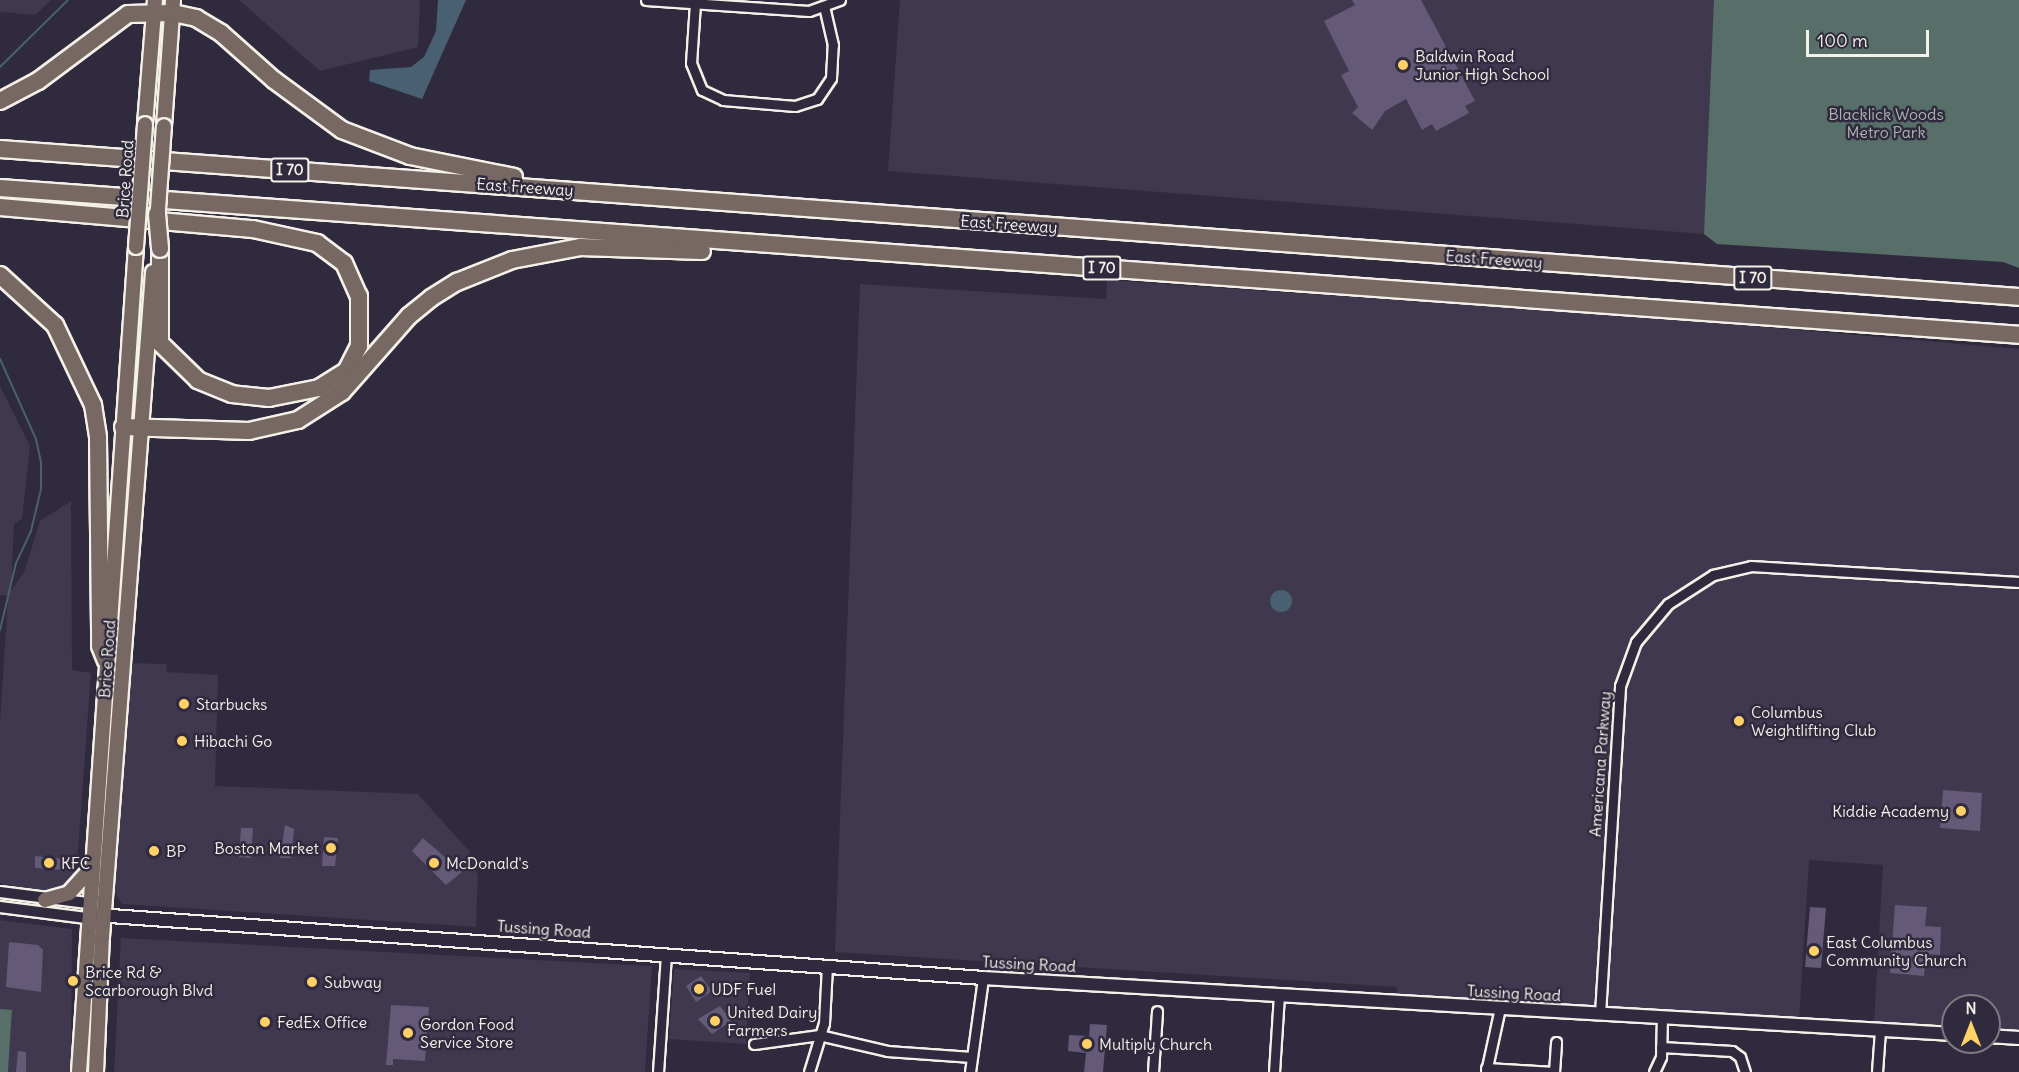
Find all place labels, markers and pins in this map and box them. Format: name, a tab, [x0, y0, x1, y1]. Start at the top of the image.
place label: Baldwin Road Junior High School	[1415, 46, 1550, 84]
marker: Baldwin Road Junior High School	[1396, 58, 1410, 72]
place label: Starbucks	[196, 694, 267, 714]
marker: Starbucks	[177, 697, 191, 711]
place label: Columbus Weightlifting Club	[1751, 702, 1876, 740]
marker: Columbus Weightlifting Club	[1732, 714, 1746, 728]
place label: Hibachi Go	[194, 731, 272, 751]
marker: Hibachi Go	[175, 734, 189, 748]
place label: Kiddie Academy	[1832, 801, 1949, 821]
marker: Kiddie Academy	[1954, 804, 1968, 818]
place label: Boston Market	[214, 838, 319, 858]
place label: BP	[166, 841, 186, 861]
marker: Boston Market	[324, 841, 338, 855]
marker: BP	[147, 844, 161, 858]
place label: KFC	[61, 853, 90, 873]
place label: McDonald's	[446, 853, 529, 873]
marker: KFC	[42, 856, 56, 870]
marker: McDonald's	[427, 856, 441, 870]
place label: East Columbus Community Church	[1826, 932, 1967, 970]
marker: East Columbus Community Church	[1807, 944, 1821, 958]
place label: Brice Rd & Scarborough Blvd	[85, 962, 213, 1000]
place label: Subway	[324, 972, 382, 992]
marker: Brice Rd & Scarborough Blvd	[66, 974, 80, 988]
marker: Subway	[305, 975, 319, 989]
place label: UDF Fuel	[711, 979, 776, 999]
marker: UDF Fuel	[692, 982, 706, 996]
place label: United Dairy Farmers	[727, 1002, 817, 1040]
place label: FedEx Office	[277, 1012, 367, 1032]
place label: Gordon Food Service Store	[420, 1014, 514, 1052]
marker: United Dairy Farmers	[708, 1014, 722, 1028]
marker: FedEx Office	[258, 1015, 272, 1029]
marker: Gordon Food Service Store	[401, 1026, 415, 1040]
place label: Multiply Church	[1099, 1034, 1212, 1054]
marker: Multiply Church	[1080, 1037, 1094, 1051]

